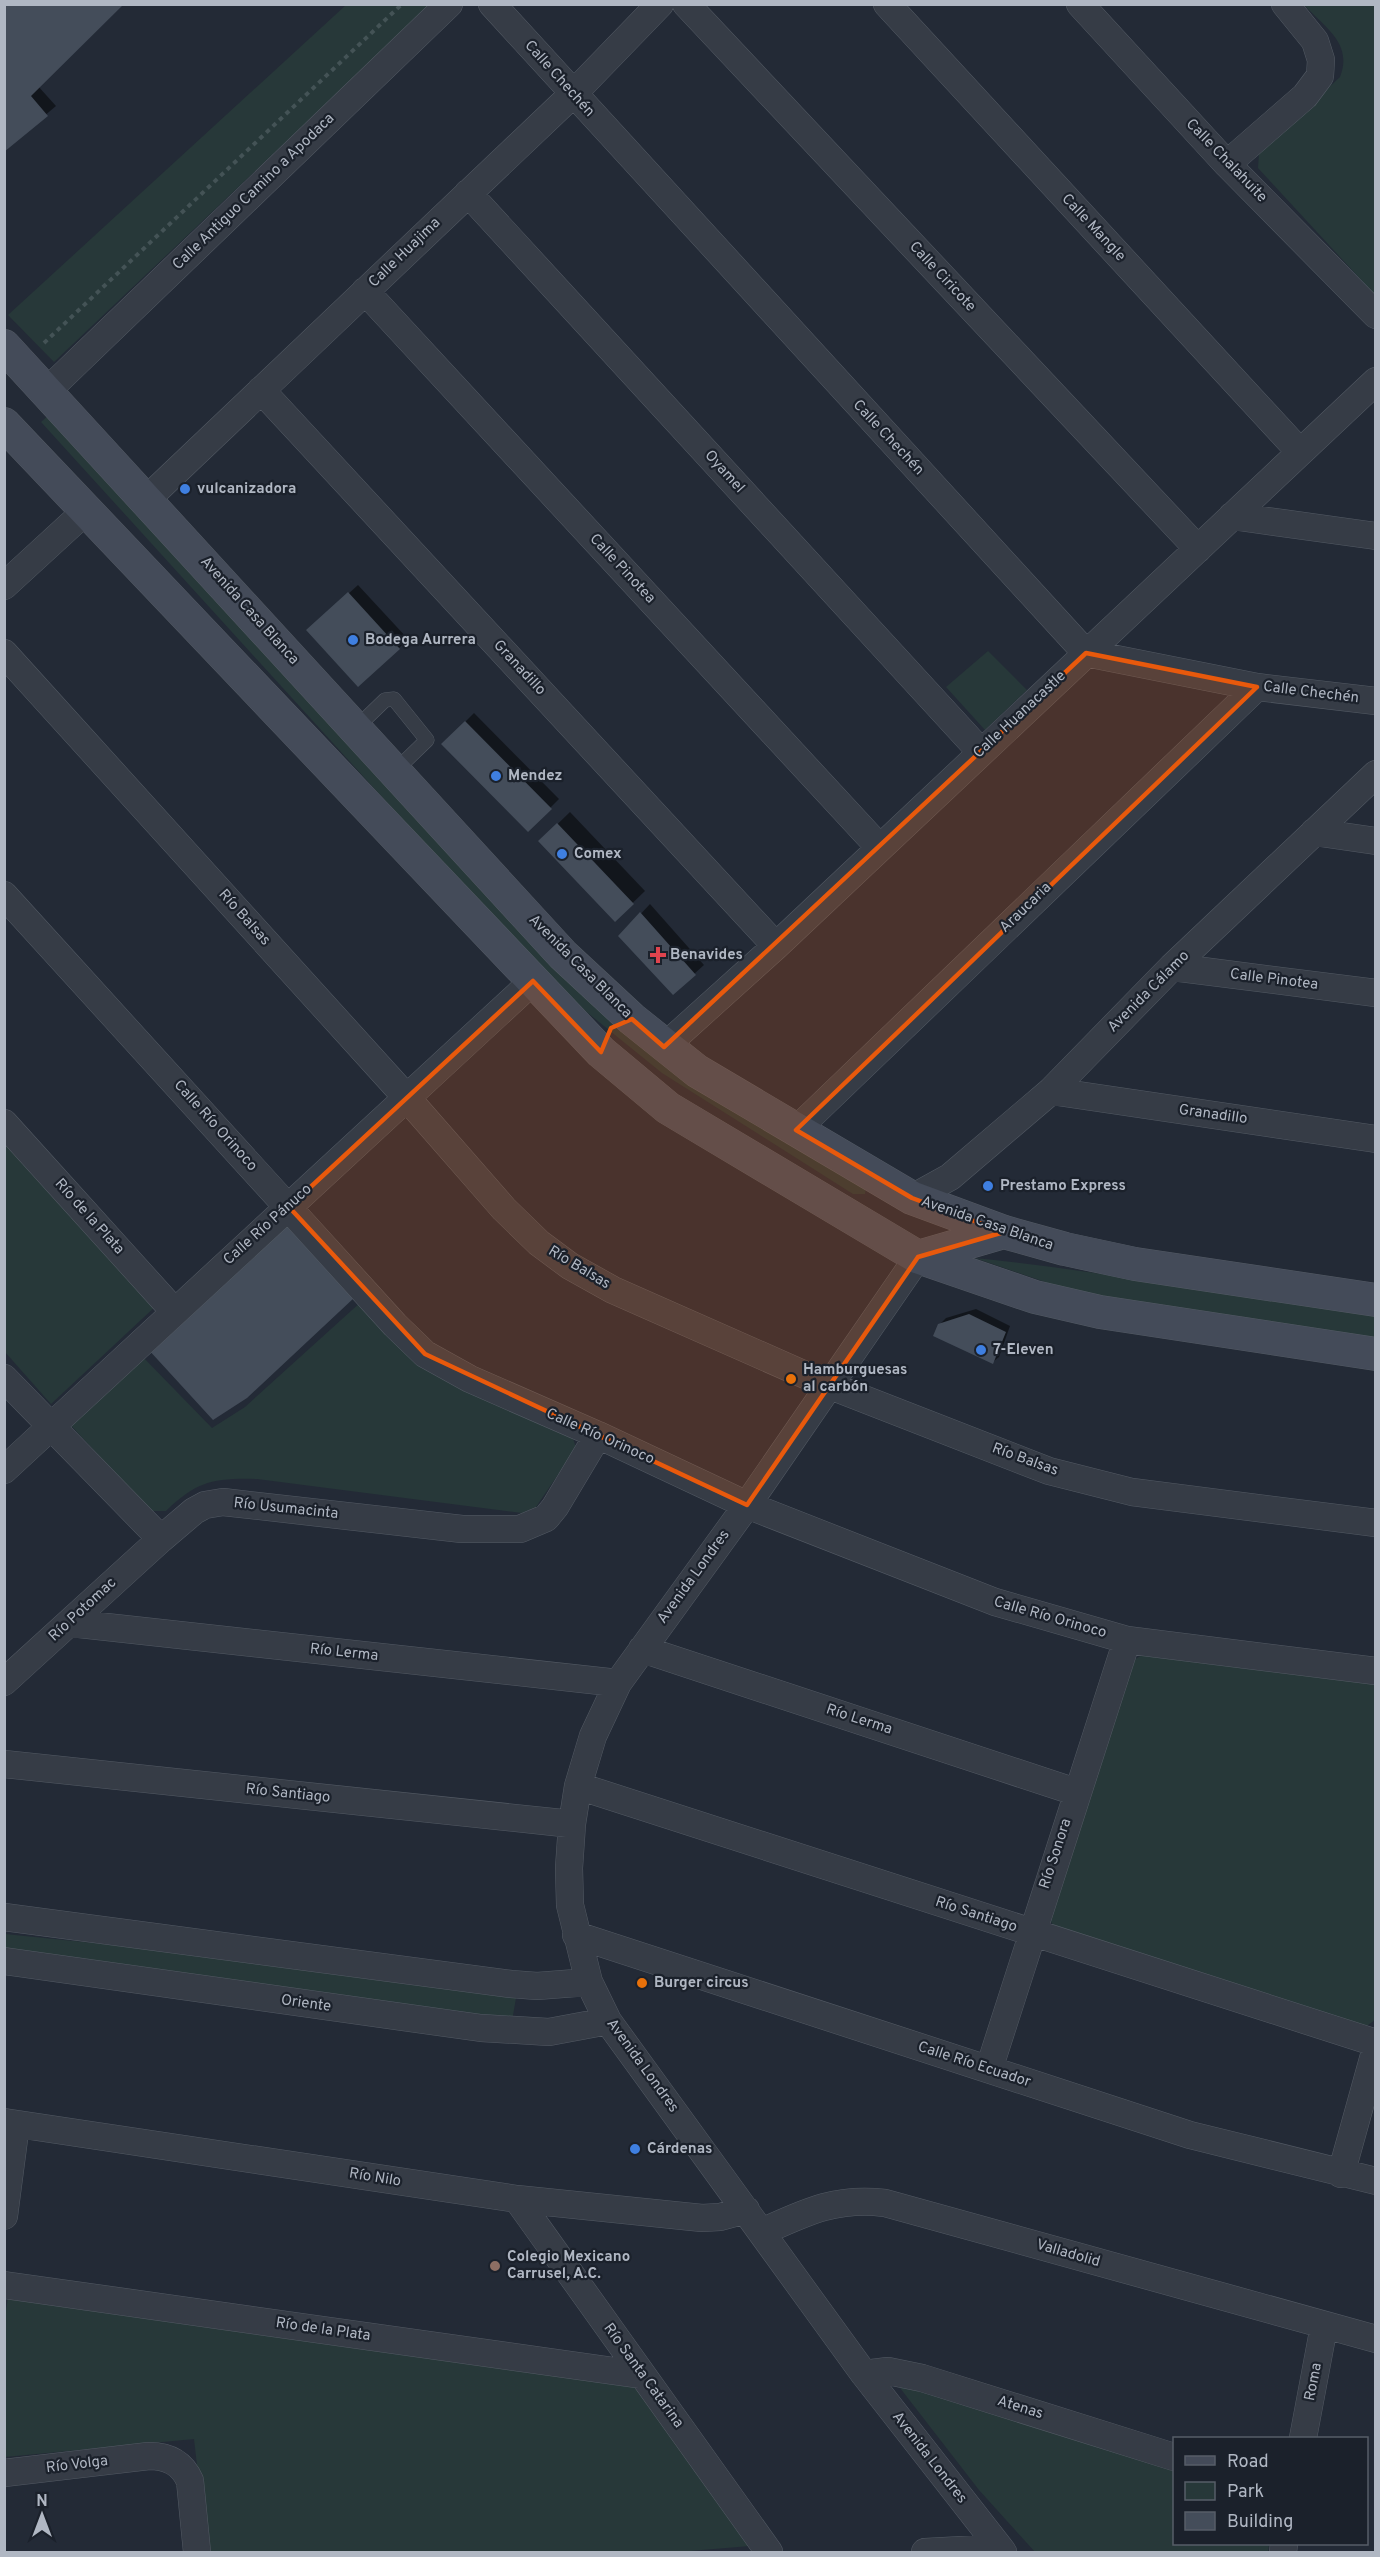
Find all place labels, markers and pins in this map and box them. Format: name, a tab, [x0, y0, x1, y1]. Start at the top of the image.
place label: vulcanizadora	[197, 480, 296, 499]
marker: vulcanizadora	[178, 482, 192, 496]
place label: Bodega Aurrera	[365, 631, 476, 650]
marker: Bodega Aurrera	[346, 633, 360, 647]
place label: Mendez	[508, 767, 563, 786]
marker: Mendez	[489, 769, 503, 783]
place label: Comex	[574, 845, 622, 864]
marker: Comex	[555, 847, 569, 861]
place label: Benavides	[670, 946, 743, 965]
marker: Benavides	[651, 948, 665, 962]
place label: Prestamo Express	[1000, 1177, 1126, 1196]
marker: Prestamo Express	[981, 1179, 995, 1193]
place label: 7-Eleven	[993, 1341, 1054, 1360]
marker: 7-Eleven	[974, 1343, 988, 1357]
place label: Hamburguesas al carbón	[803, 1361, 907, 1397]
marker: Hamburguesas al carbón	[784, 1372, 798, 1386]
place label: Burger circus	[654, 1974, 749, 1993]
marker: Burger circus	[635, 1976, 649, 1990]
place label: Cárdenas	[647, 2140, 713, 2159]
marker: Cárdenas	[628, 2142, 642, 2156]
place label: Colegio Mexicano Carrusel, A.C.	[507, 2248, 630, 2284]
marker: Colegio Mexicano Carrusel, A.C.	[488, 2259, 502, 2273]

